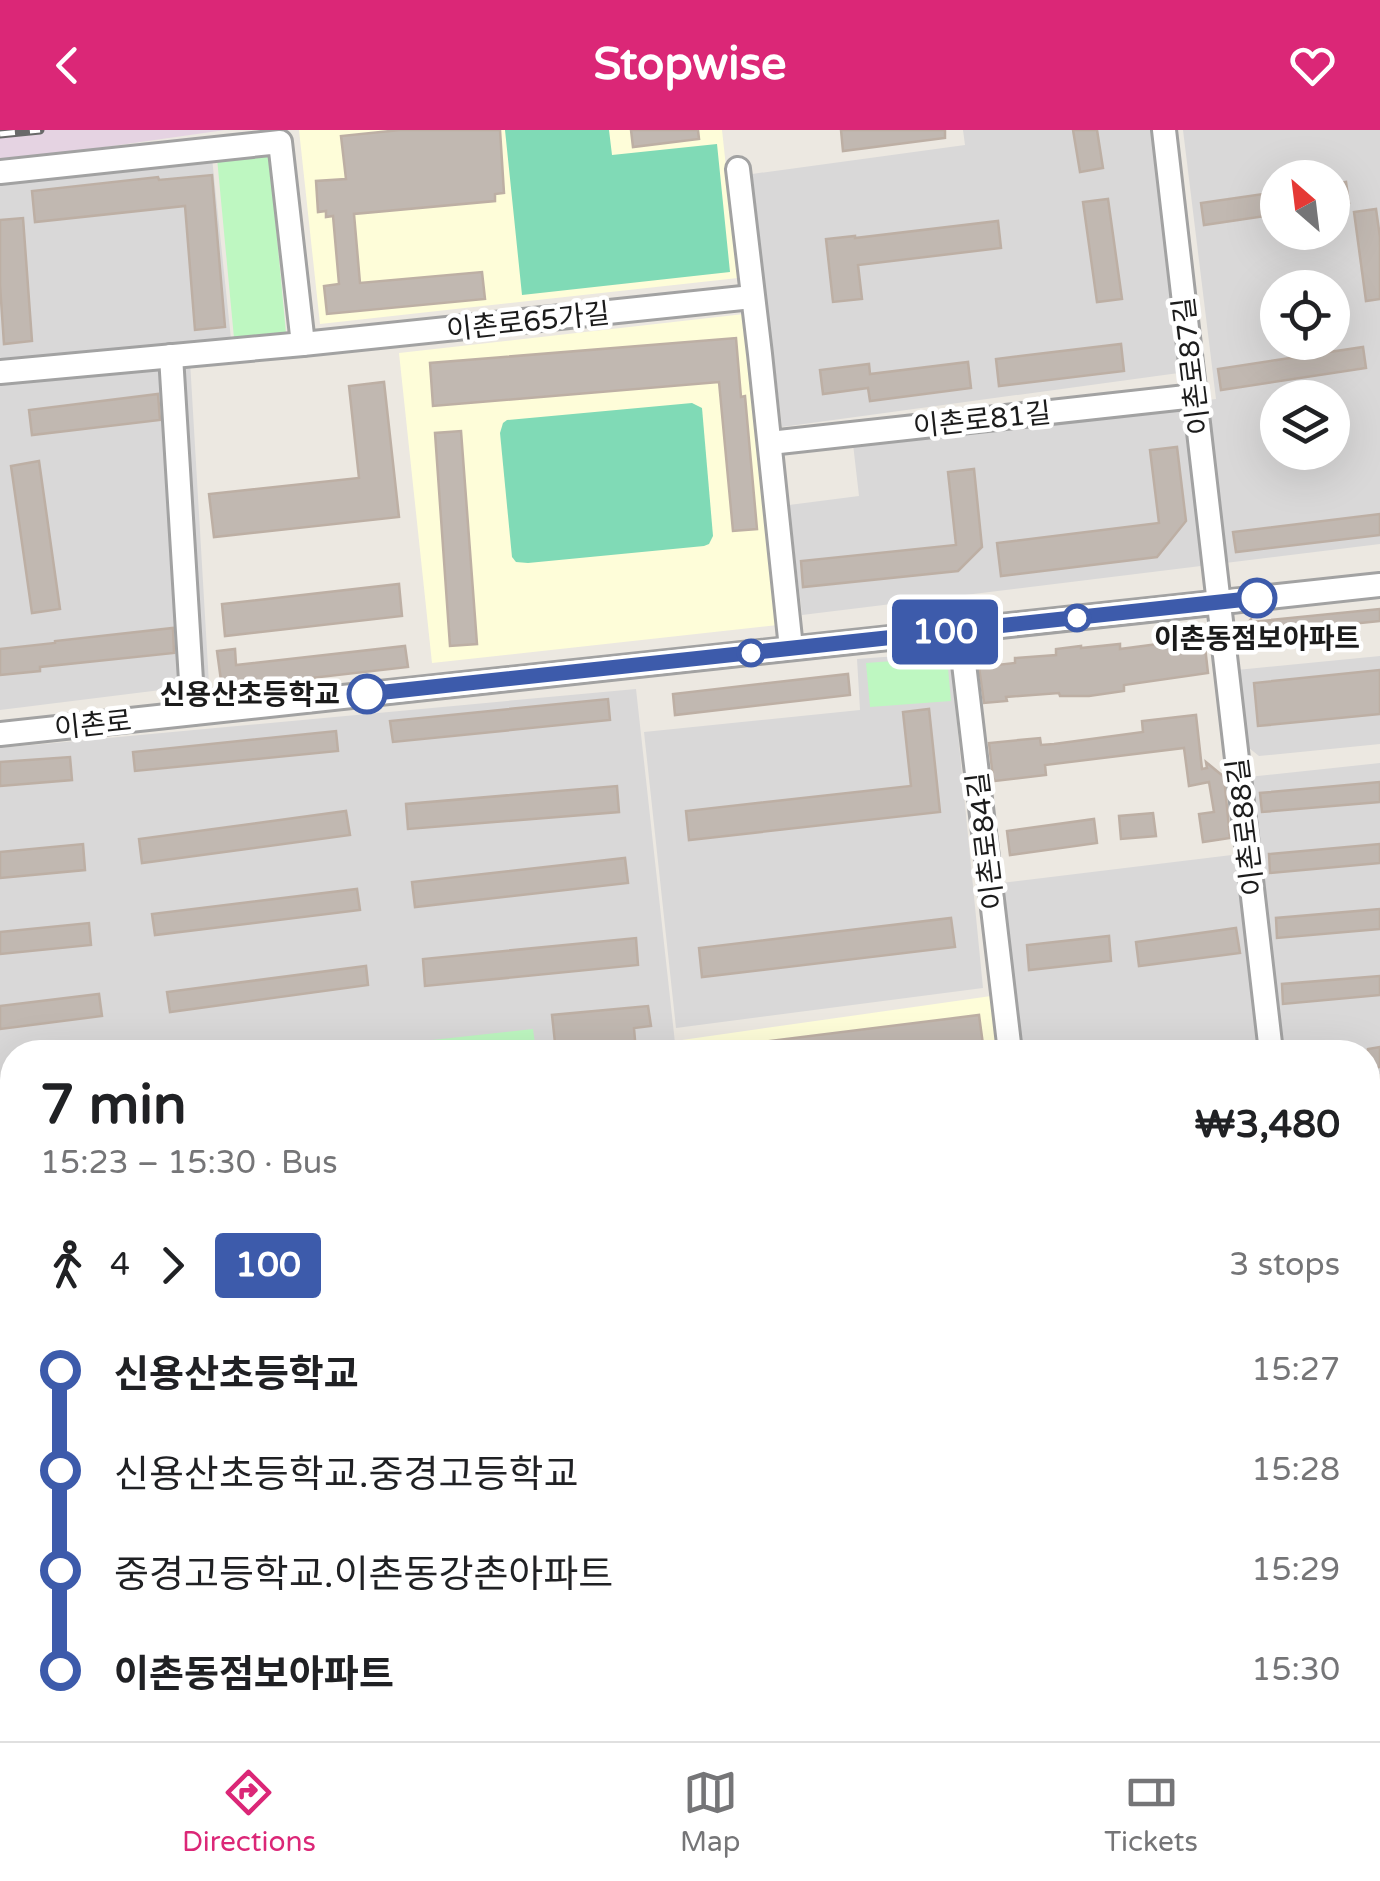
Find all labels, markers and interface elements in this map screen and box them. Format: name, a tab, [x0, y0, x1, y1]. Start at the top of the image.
icon: back	[40, 38, 95, 93]
text: Stopwise	[594, 38, 786, 92]
icon: heart	[1285, 38, 1340, 93]
north arrow	[1260, 160, 1350, 250]
map controls	[1260, 160, 1350, 470]
button: locate	[1260, 270, 1350, 360]
street label: 이촌로87길	[1167, 295, 1217, 437]
street label: 이촌로65가길	[445, 297, 611, 347]
button: layers	[1260, 380, 1350, 470]
street label: 이촌로81길	[912, 396, 1053, 444]
marker: 이촌동점보아파트	[1238, 579, 1276, 617]
line badge: 100	[888, 600, 1002, 664]
unlabelled marker	[1064, 605, 1090, 631]
text: 100	[912, 611, 978, 653]
place label: 이촌동점보아파트	[1154, 622, 1360, 656]
unlabelled marker	[738, 640, 764, 666]
marker: 신용산초등학교	[348, 675, 386, 713]
place label: 신용산초등학교	[160, 678, 340, 712]
street label: 이촌로	[53, 704, 133, 746]
street label: 이촌로88길	[1221, 756, 1271, 898]
street label: 이촌로84길	[961, 770, 1011, 912]
text: 7 min	[40, 1073, 187, 1139]
text: ₩3,480	[1194, 1102, 1340, 1148]
text: 15:23 – 15:30 · Bus	[40, 1144, 338, 1182]
icon: walk	[40, 1238, 95, 1293]
icon: forward	[145, 1238, 200, 1293]
text: 100	[235, 1244, 301, 1286]
text: 4	[110, 1246, 130, 1284]
text: 3 stops	[1229, 1246, 1340, 1284]
text: 15:27	[1251, 1351, 1340, 1389]
text: 신용산초등학교	[114, 1352, 359, 1398]
text: 15:28	[1251, 1451, 1340, 1489]
text: 신용산초등학교.중경고등학교	[114, 1452, 578, 1498]
text: 15:29	[1251, 1551, 1340, 1589]
text: 중경고등학교.이촌동강촌아파트	[114, 1552, 613, 1598]
text: 15:30	[1251, 1651, 1340, 1689]
text: 이촌동점보아파트	[114, 1652, 394, 1698]
tab: Directions	[182, 1765, 316, 1859]
tab: Map	[680, 1765, 740, 1859]
tab: Tickets	[1104, 1765, 1198, 1859]

